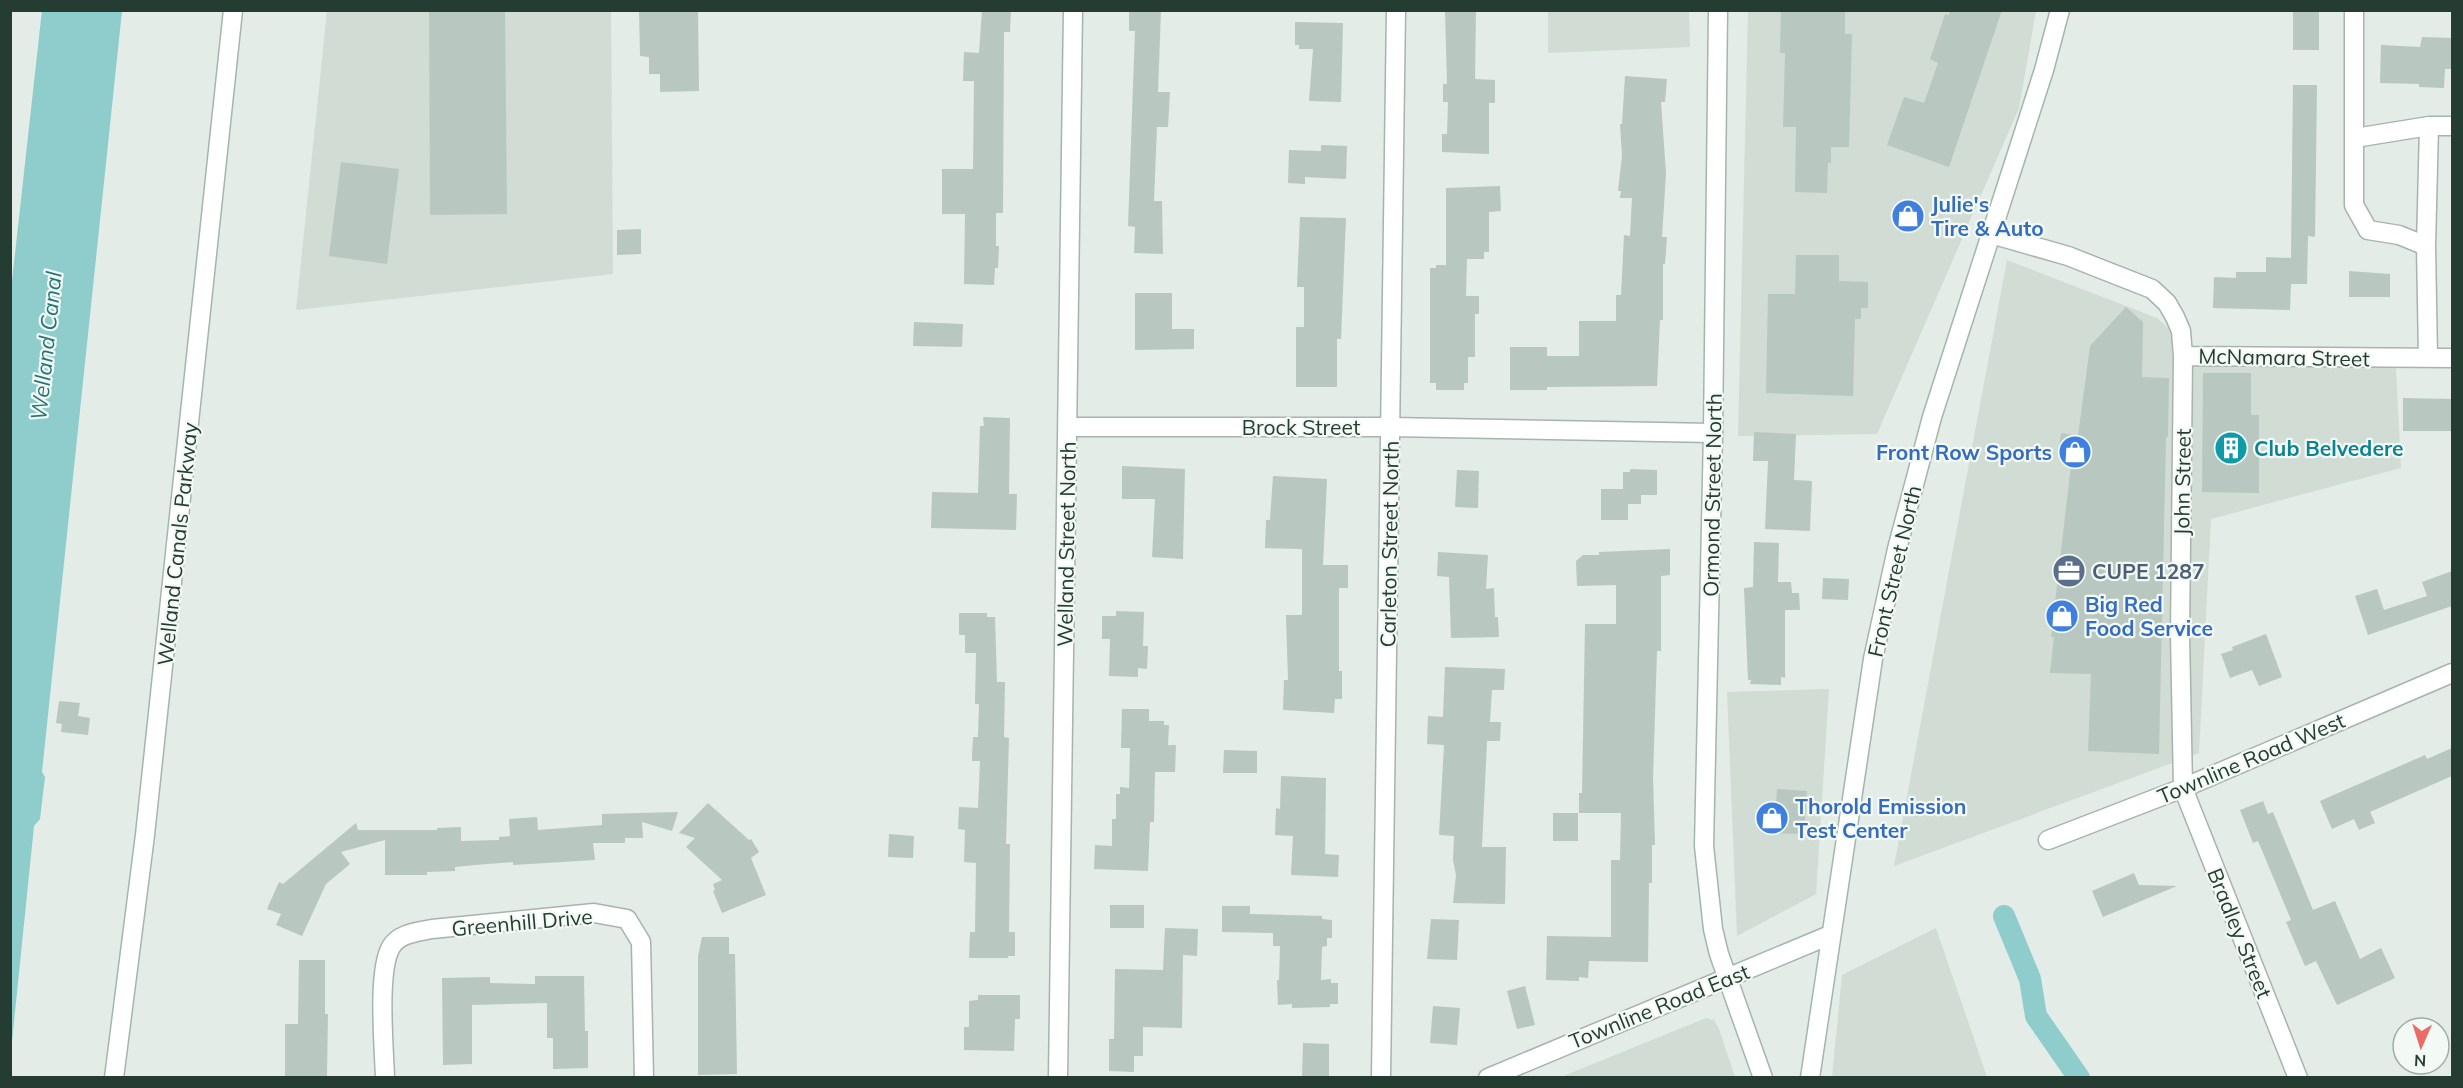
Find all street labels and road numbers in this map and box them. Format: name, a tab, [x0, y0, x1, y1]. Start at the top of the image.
street label: McNamara Street	[2198, 343, 2370, 371]
street label: Ormond Street North	[1697, 393, 1727, 597]
street label: Brock Street	[1242, 414, 1360, 440]
street label: Welland Canals Parkway	[151, 421, 203, 667]
street label: John Street	[2168, 428, 2196, 536]
street label: Carleton Street North	[1374, 440, 1404, 648]
street label: Welland Street North	[1051, 441, 1081, 647]
street label: Front Street North	[1862, 483, 1926, 659]
street label: Townline Road West	[2153, 707, 2349, 809]
street label: Bradley Street	[2202, 864, 2278, 1002]
street label: Greenhill Drive	[450, 903, 594, 941]
street label: Townline Road East	[1565, 958, 1753, 1054]

